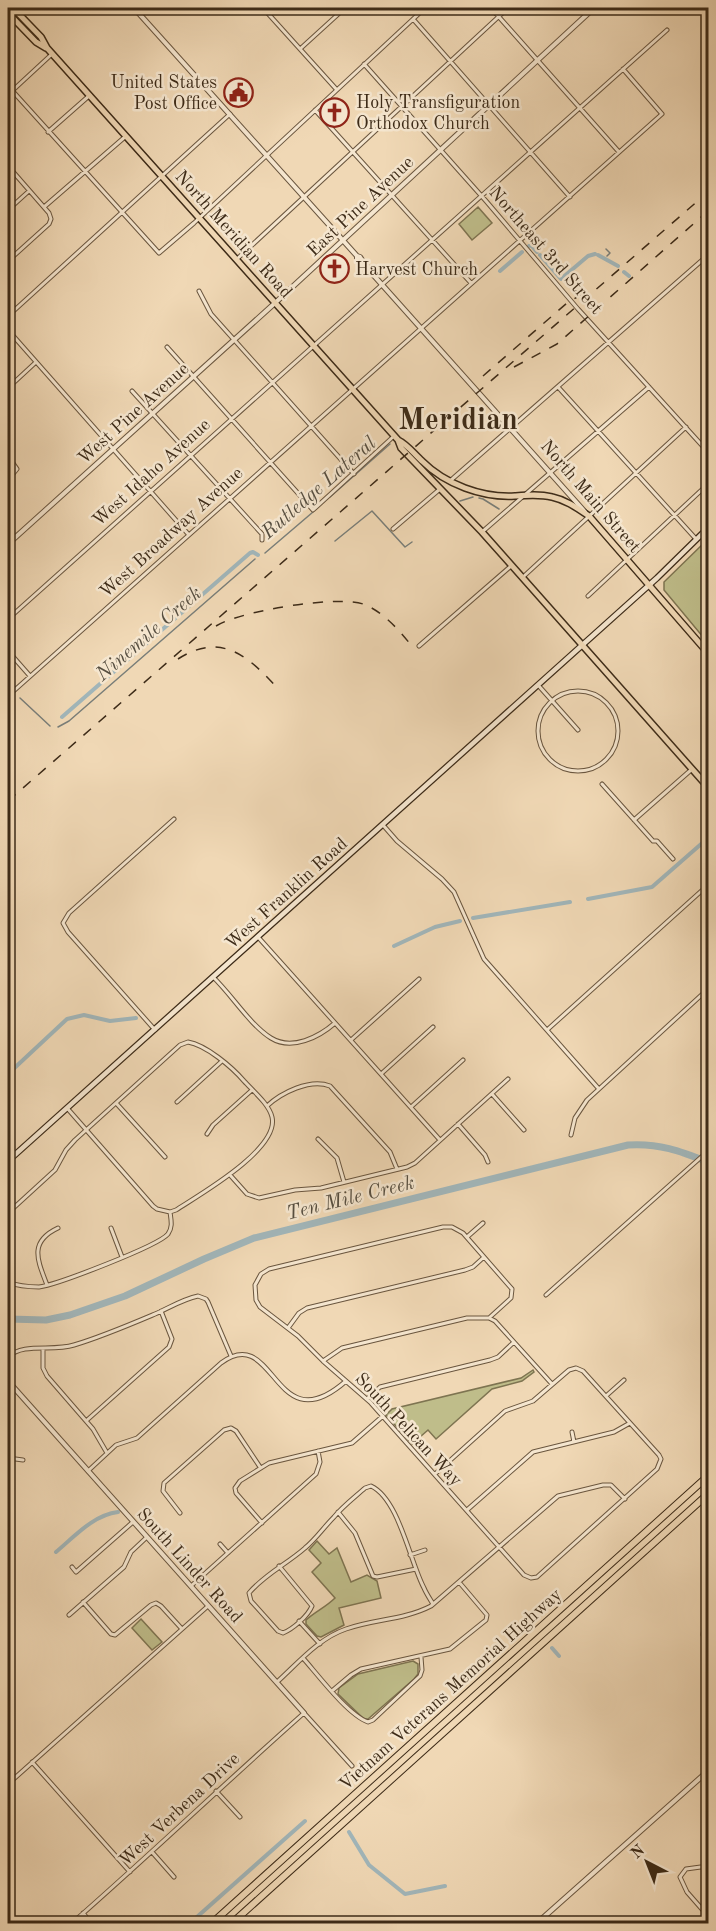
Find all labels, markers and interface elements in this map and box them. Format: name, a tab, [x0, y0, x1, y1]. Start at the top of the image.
place label: United States Post Office	[111, 74, 217, 113]
public building icon: United States Post Office	[222, 76, 254, 108]
place label: Holy Transfiguration Orthodox Church	[356, 94, 520, 133]
church icon: Holy Transfiguration Orthodox Church	[319, 96, 351, 128]
street label: East Pine Avenue	[304, 153, 417, 260]
street label: North Meridian Road	[171, 167, 295, 302]
street label: Northeast 3rd Street	[485, 183, 605, 318]
church icon: Harvest Church	[318, 253, 350, 285]
place label: Harvest Church	[355, 261, 478, 279]
street label: West Pine Avenue	[75, 359, 193, 468]
district label: Meridian	[398, 406, 518, 436]
street label: West Idaho Avenue	[89, 415, 214, 530]
water label: Rutledge Lateral	[258, 434, 380, 544]
street label: North Main Street	[537, 437, 644, 556]
street label: West Broadway Avenue	[97, 464, 247, 602]
water label: Ninemile Creek	[92, 583, 206, 686]
street label: West Franklin Road	[222, 835, 351, 953]
water label: Ten Mile Creek	[284, 1173, 417, 1225]
street label: South Pelican Way	[351, 1370, 465, 1490]
street label: South Linder Road	[133, 1505, 245, 1627]
street label: Vietnam Veterans Memorial Highway	[336, 1585, 566, 1794]
street label: West Verbena Drive	[116, 1750, 243, 1870]
north arrow	[617, 1832, 677, 1892]
text: N	[628, 1842, 649, 1862]

